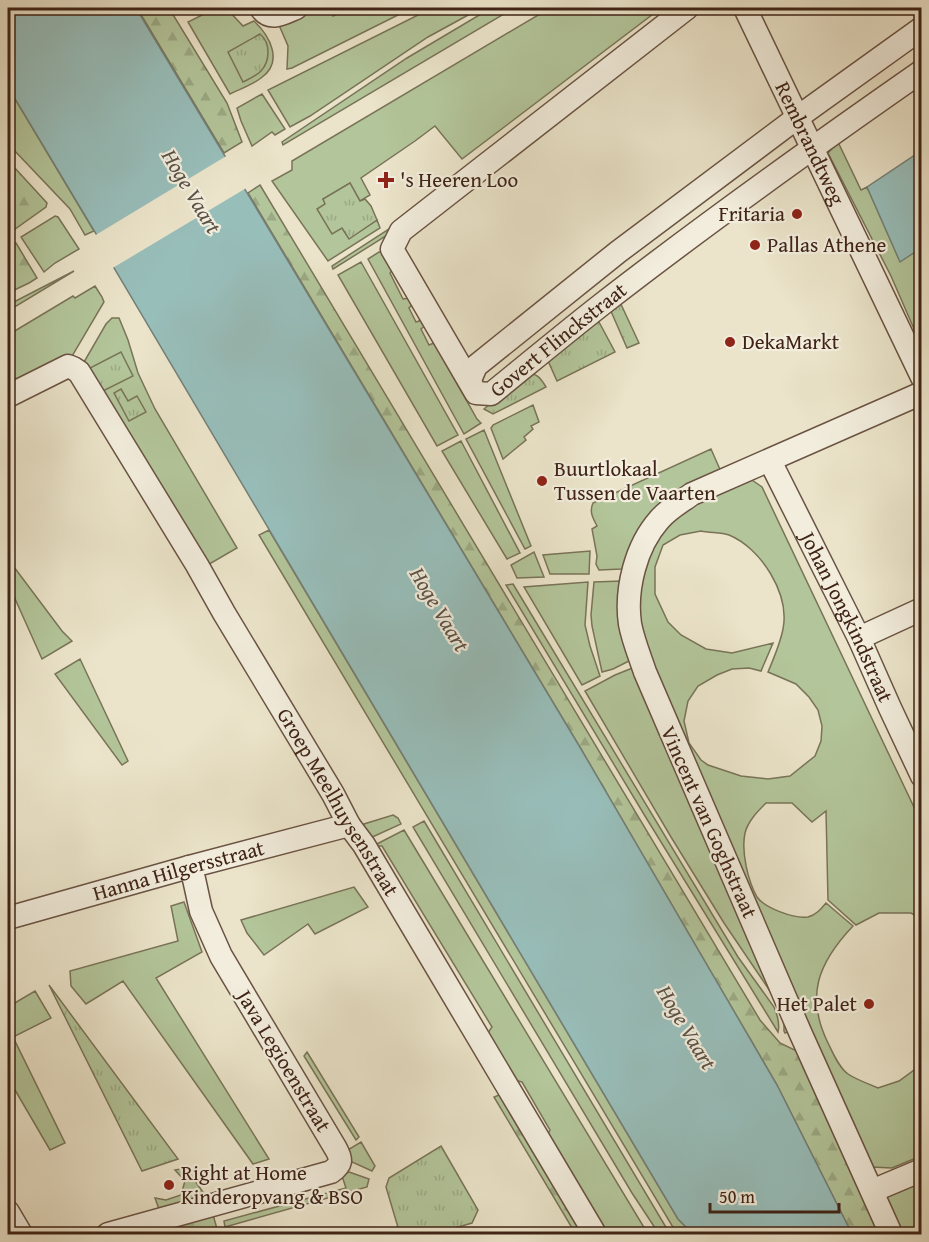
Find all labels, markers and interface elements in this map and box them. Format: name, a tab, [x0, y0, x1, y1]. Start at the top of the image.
street label: Rembrandtweg	[767, 76, 853, 210]
water label: Hoge Vaart	[154, 142, 230, 240]
place label: 's Heeren Loo	[400, 164, 518, 195]
marker: 's Heeren Loo	[377, 171, 395, 189]
place label: Fritaria	[718, 198, 785, 229]
marker: Fritaria	[790, 207, 804, 221]
place label: Pallas Athene	[767, 229, 886, 260]
marker: Pallas Athene	[748, 238, 762, 252]
street label: Govert Flinckstraat	[483, 274, 634, 404]
place label: DekaMarkt	[742, 326, 840, 357]
marker: DekaMarkt	[723, 335, 737, 349]
place label: Buurtlokaal Tussen de Vaarten	[554, 453, 716, 508]
marker: Buurtlokaal Tussen de Vaarten	[535, 474, 549, 488]
street label: Johan Jongkindstraat	[792, 523, 902, 708]
water label: Hoge Vaart	[402, 560, 478, 658]
street label: Groep Meelhuysenstraat	[270, 702, 407, 903]
street label: Vincent van Goghstraat	[653, 721, 766, 923]
street label: Hanna Hilgersstraat	[89, 832, 268, 908]
water label: Hoge Vaart	[649, 978, 725, 1076]
street label: Java Legioenstraat	[228, 981, 339, 1138]
place label: Het Palet	[777, 988, 858, 1019]
marker: Het Palet	[862, 997, 876, 1011]
place label: Right at Home Kinderopvang & BSO	[181, 1157, 363, 1212]
scale bar	[710, 1176, 839, 1214]
marker: Right at Home Kinderopvang & BSO	[162, 1178, 176, 1192]
text: 50 m	[719, 1183, 755, 1210]

